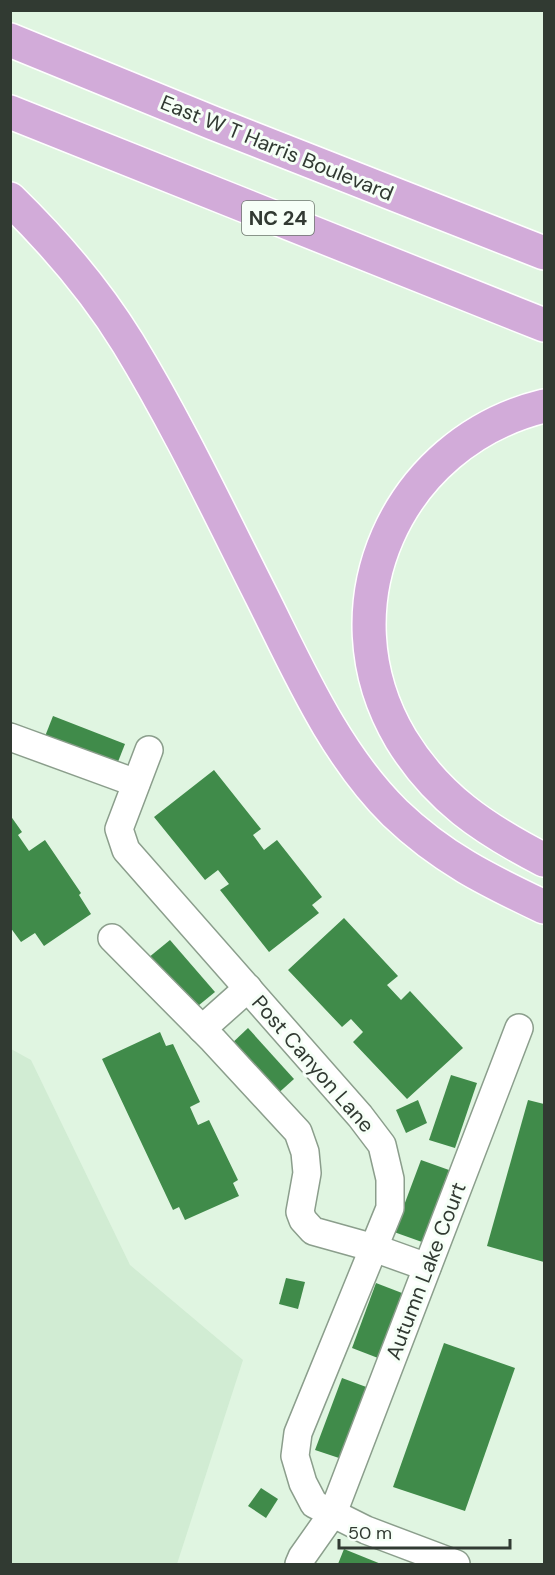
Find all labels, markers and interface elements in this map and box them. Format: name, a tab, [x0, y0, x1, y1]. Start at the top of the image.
street label: East W T Harris Boulevard	[156, 88, 398, 208]
road number: NC 24	[242, 201, 314, 235]
street label: Post Canyon Lane	[246, 989, 380, 1139]
street label: Autumn Lake Court	[379, 1178, 473, 1364]
scale bar	[339, 1512, 510, 1550]
text: 50 m	[348, 1521, 392, 1545]

